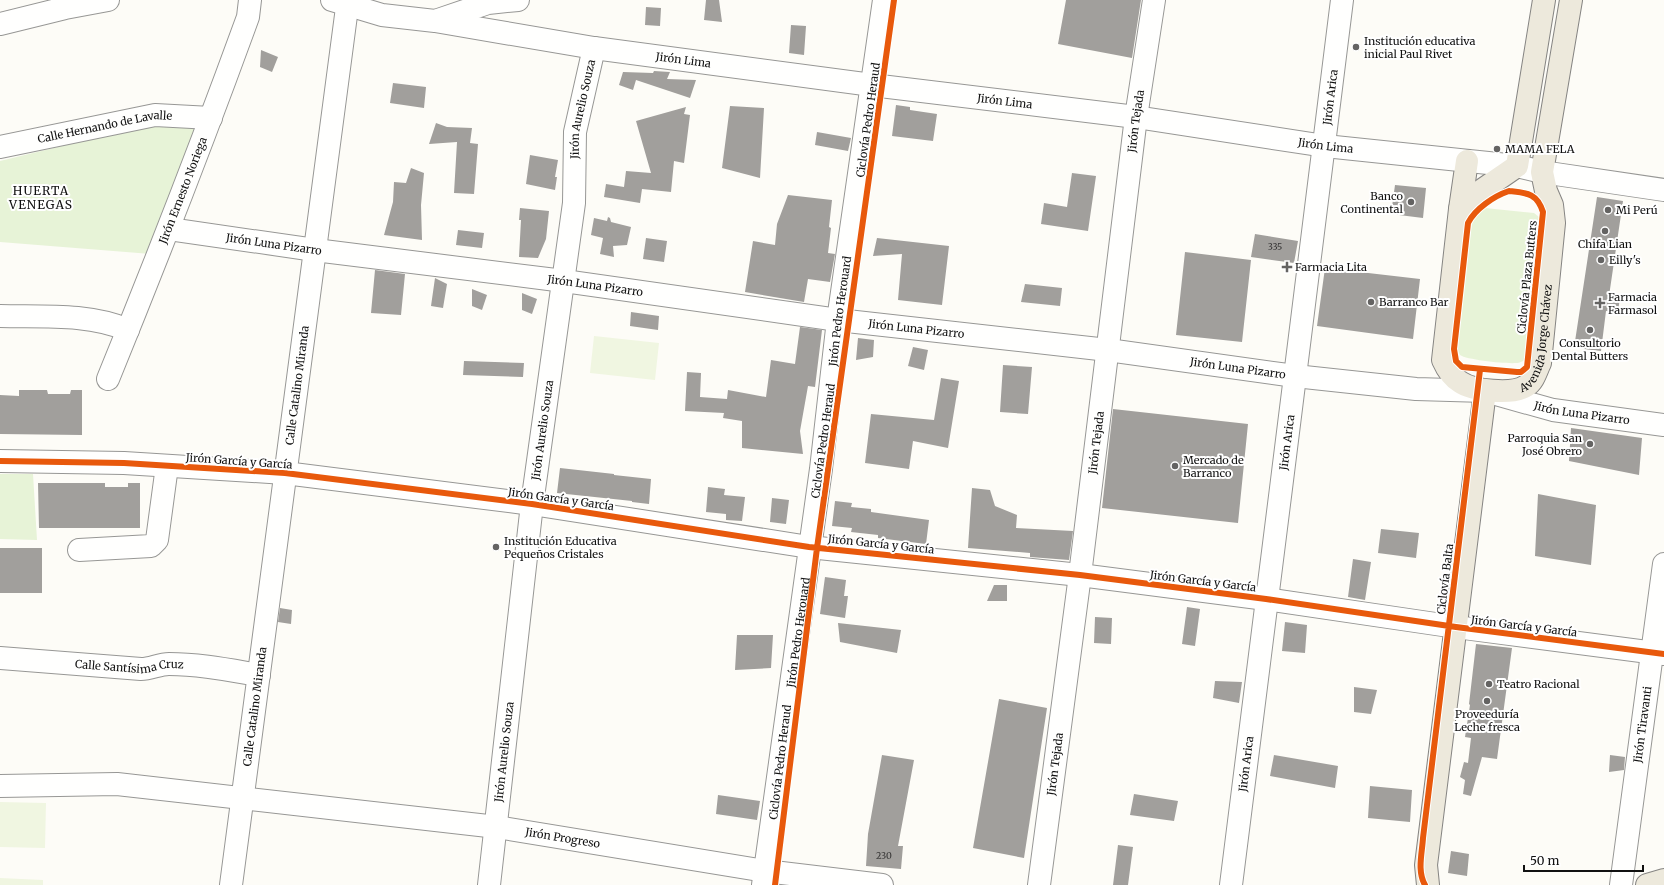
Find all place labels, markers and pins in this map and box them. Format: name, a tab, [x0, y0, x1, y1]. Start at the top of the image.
place label: Institución educativa inicial Paul Rivet	[1364, 34, 1476, 61]
marker: Institución educativa inicial Paul Rivet	[1351, 42, 1361, 52]
place label: MAMA FELA	[1505, 142, 1575, 156]
marker: MAMA FELA	[1492, 144, 1502, 154]
place label: Banco Continental	[1341, 189, 1404, 216]
marker: Banco Continental	[1406, 197, 1416, 207]
place label: Mi Perú	[1616, 203, 1658, 217]
marker: Mi Perú	[1603, 205, 1613, 215]
marker: Chifa Lian	[1600, 226, 1610, 236]
place label: Chifa Lian	[1578, 237, 1633, 251]
place label: Eilly's	[1609, 253, 1641, 267]
marker: Eilly's	[1596, 255, 1606, 265]
place label: Farmacia Lita	[1295, 260, 1367, 274]
marker: Farmacia Lita	[1282, 262, 1292, 272]
place label: Farmacia Farmasol	[1608, 290, 1658, 317]
place label: Barranco Bar	[1379, 295, 1449, 309]
marker: Barranco Bar	[1366, 297, 1376, 307]
marker: Farmacia Farmasol	[1595, 298, 1605, 308]
marker: Consultorio Dental Butters	[1585, 325, 1595, 335]
place label: Consultorio Dental Butters	[1552, 336, 1628, 363]
place label: Parroquia San José Obrero	[1508, 431, 1583, 458]
marker: Parroquia San José Obrero	[1585, 439, 1595, 449]
place label: Mercado de Barranco	[1183, 453, 1244, 480]
marker: Mercado de Barranco	[1170, 461, 1180, 471]
place label: Institución Educativa Pequeños Cristales	[504, 534, 617, 561]
marker: Institución Educativa Pequeños Cristales	[491, 542, 501, 552]
place label: Teatro Racional	[1497, 677, 1580, 691]
marker: Teatro Racional	[1484, 679, 1494, 689]
marker: Proveeduría Leche fresca	[1482, 696, 1492, 706]
place label: Proveeduría Leche fresca	[1454, 707, 1520, 734]

